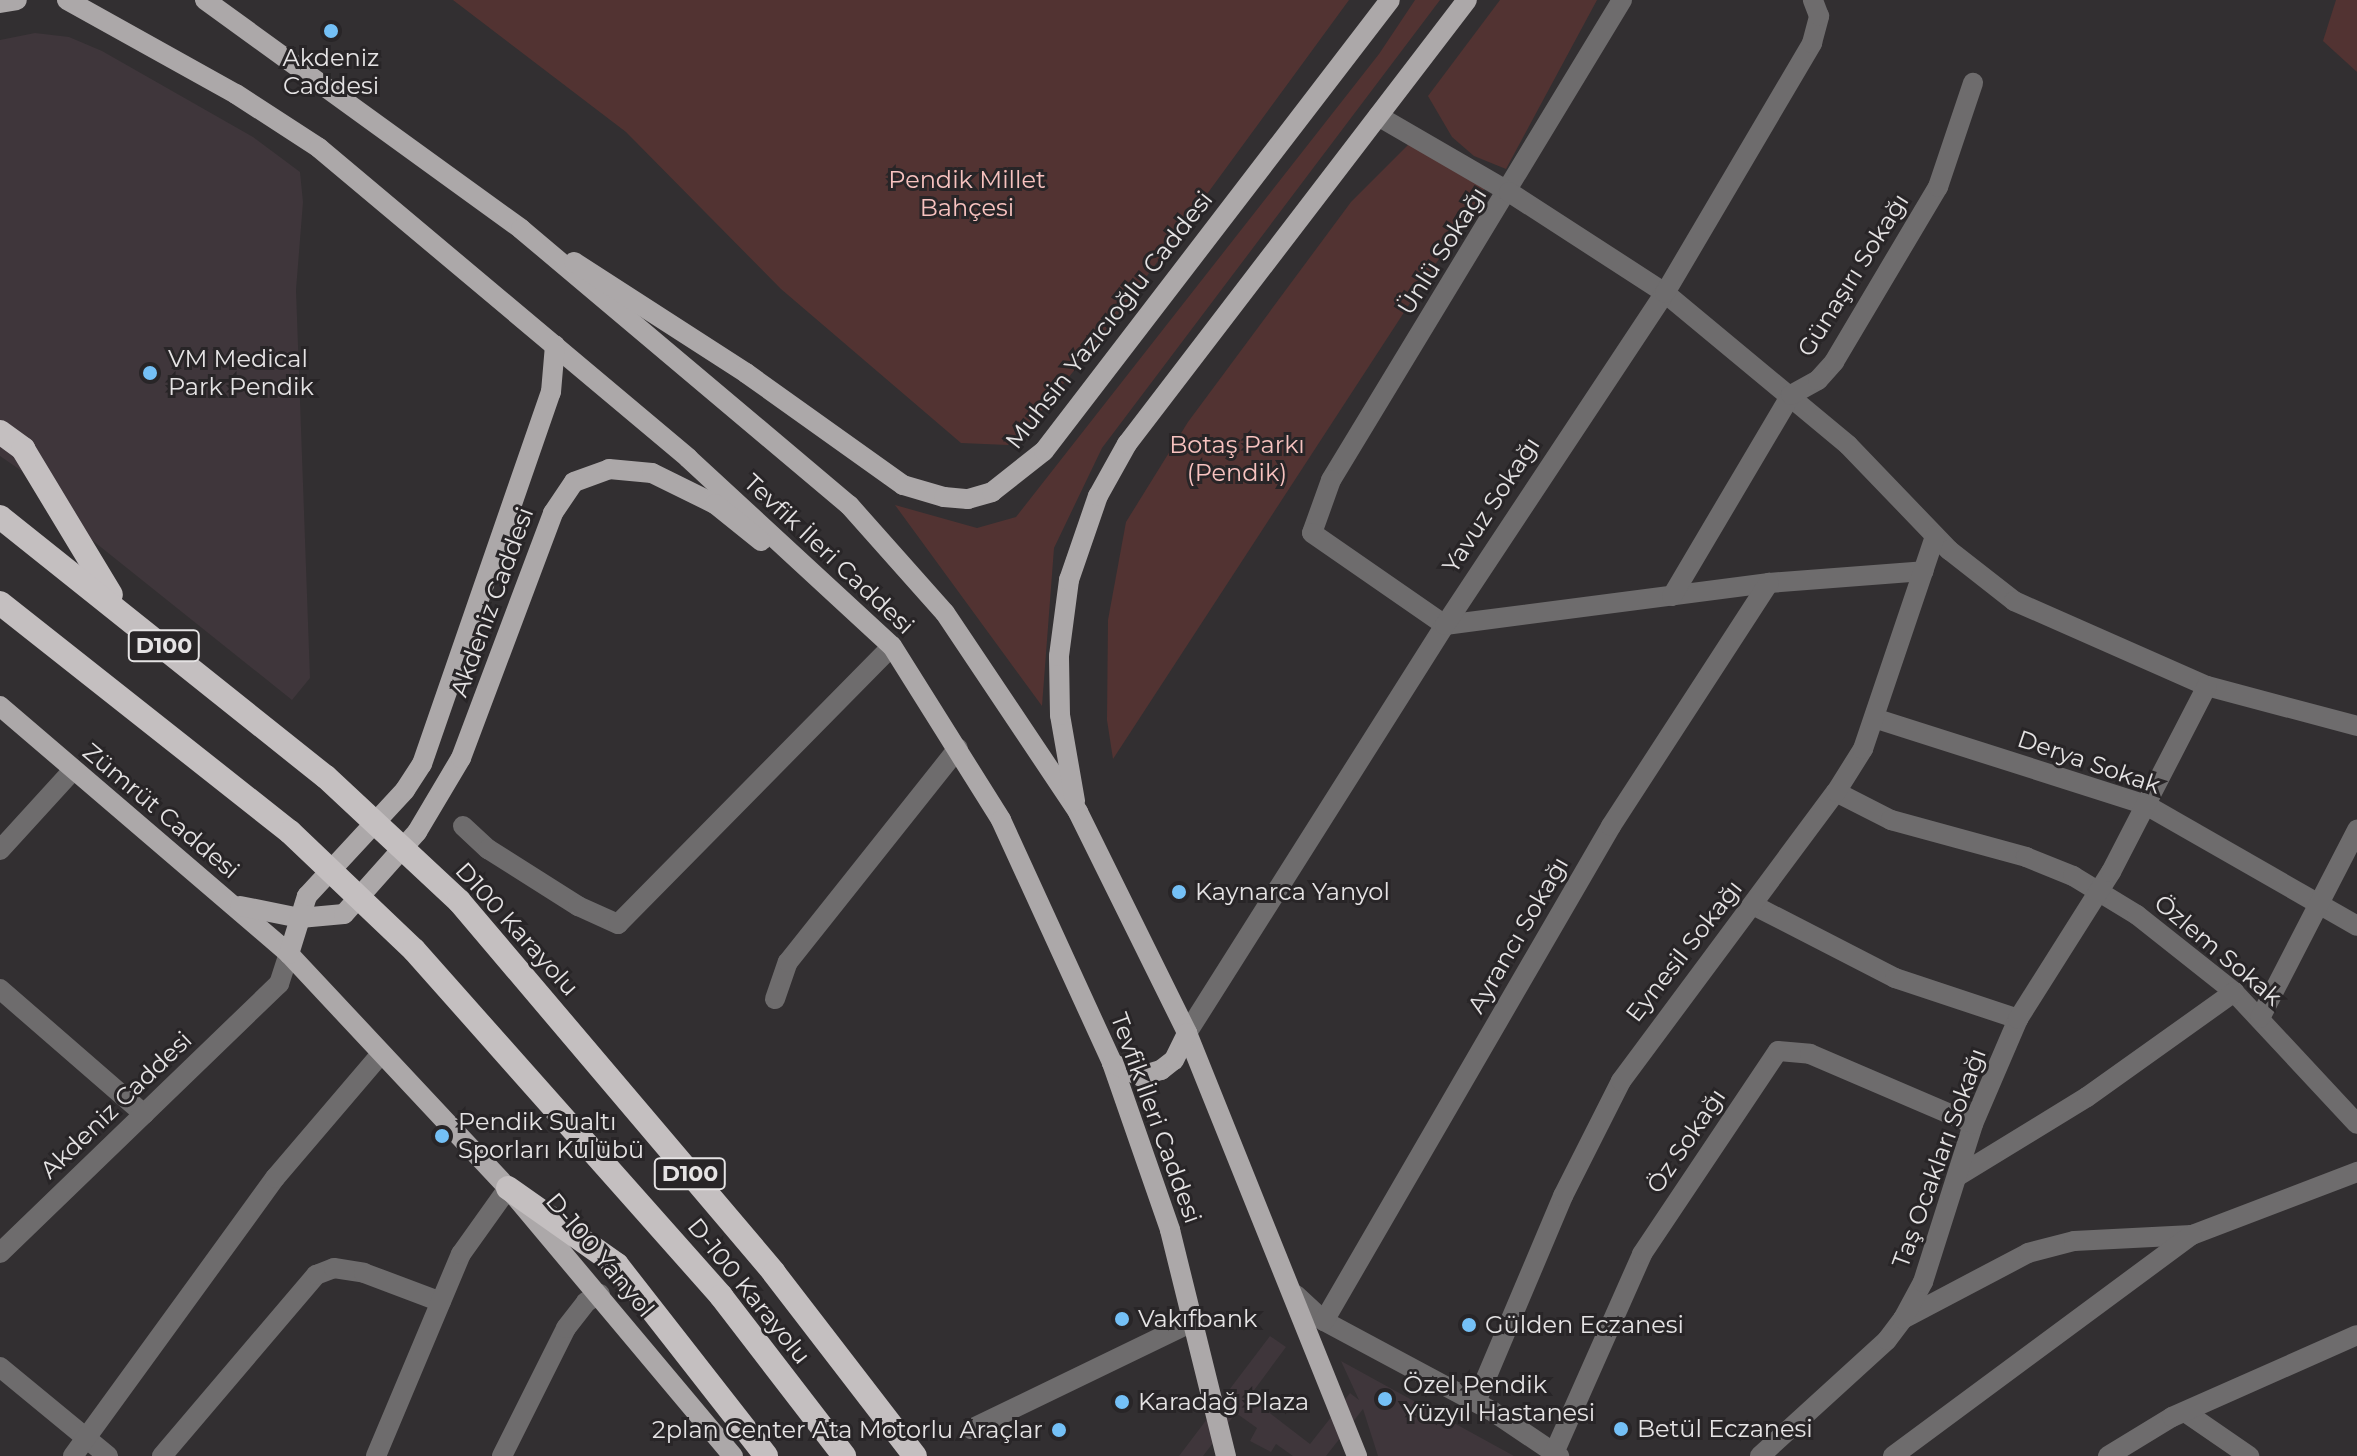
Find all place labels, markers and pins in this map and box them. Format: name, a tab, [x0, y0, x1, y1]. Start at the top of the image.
marker: Akdeni̇z Caddesi̇	[322, 22, 340, 40]
place label: Akdeni̇z Caddesi̇	[283, 44, 379, 100]
place label: VM Medical Park Pendik	[168, 345, 314, 401]
marker: VM Medical Park Pendik	[139, 362, 161, 384]
place label: Kaynarca Yanyol	[1195, 878, 1390, 906]
marker: Kaynarca Yanyol	[1170, 883, 1188, 901]
place label: Pendik Sualtı Sporları Kulübü	[458, 1108, 644, 1164]
marker: Pendik Sualtı Sporları Kulübü	[433, 1127, 451, 1145]
place label: Vakıfbank	[1138, 1305, 1257, 1333]
marker: Vakıfbank	[1113, 1310, 1131, 1328]
place label: Gülden Eczanesi	[1485, 1311, 1684, 1339]
marker: Gülden Eczanesi	[1460, 1316, 1478, 1334]
place label: Özel Pendik Yüzyıl Hastanesi	[1403, 1371, 1595, 1427]
place label: Karadağ Plaza	[1138, 1388, 1309, 1416]
marker: Özel Pendik Yüzyıl Hastanesi	[1374, 1388, 1396, 1410]
marker: Karadağ Plaza	[1113, 1393, 1131, 1411]
place label: Betül Eczanesi	[1637, 1415, 1813, 1443]
place label: 2plan Center Ata Motorlu Araçlar	[652, 1416, 1043, 1444]
marker: Betül Eczanesi	[1612, 1420, 1630, 1438]
marker: 2plan Center Ata Motorlu Araçlar	[1050, 1421, 1068, 1439]

